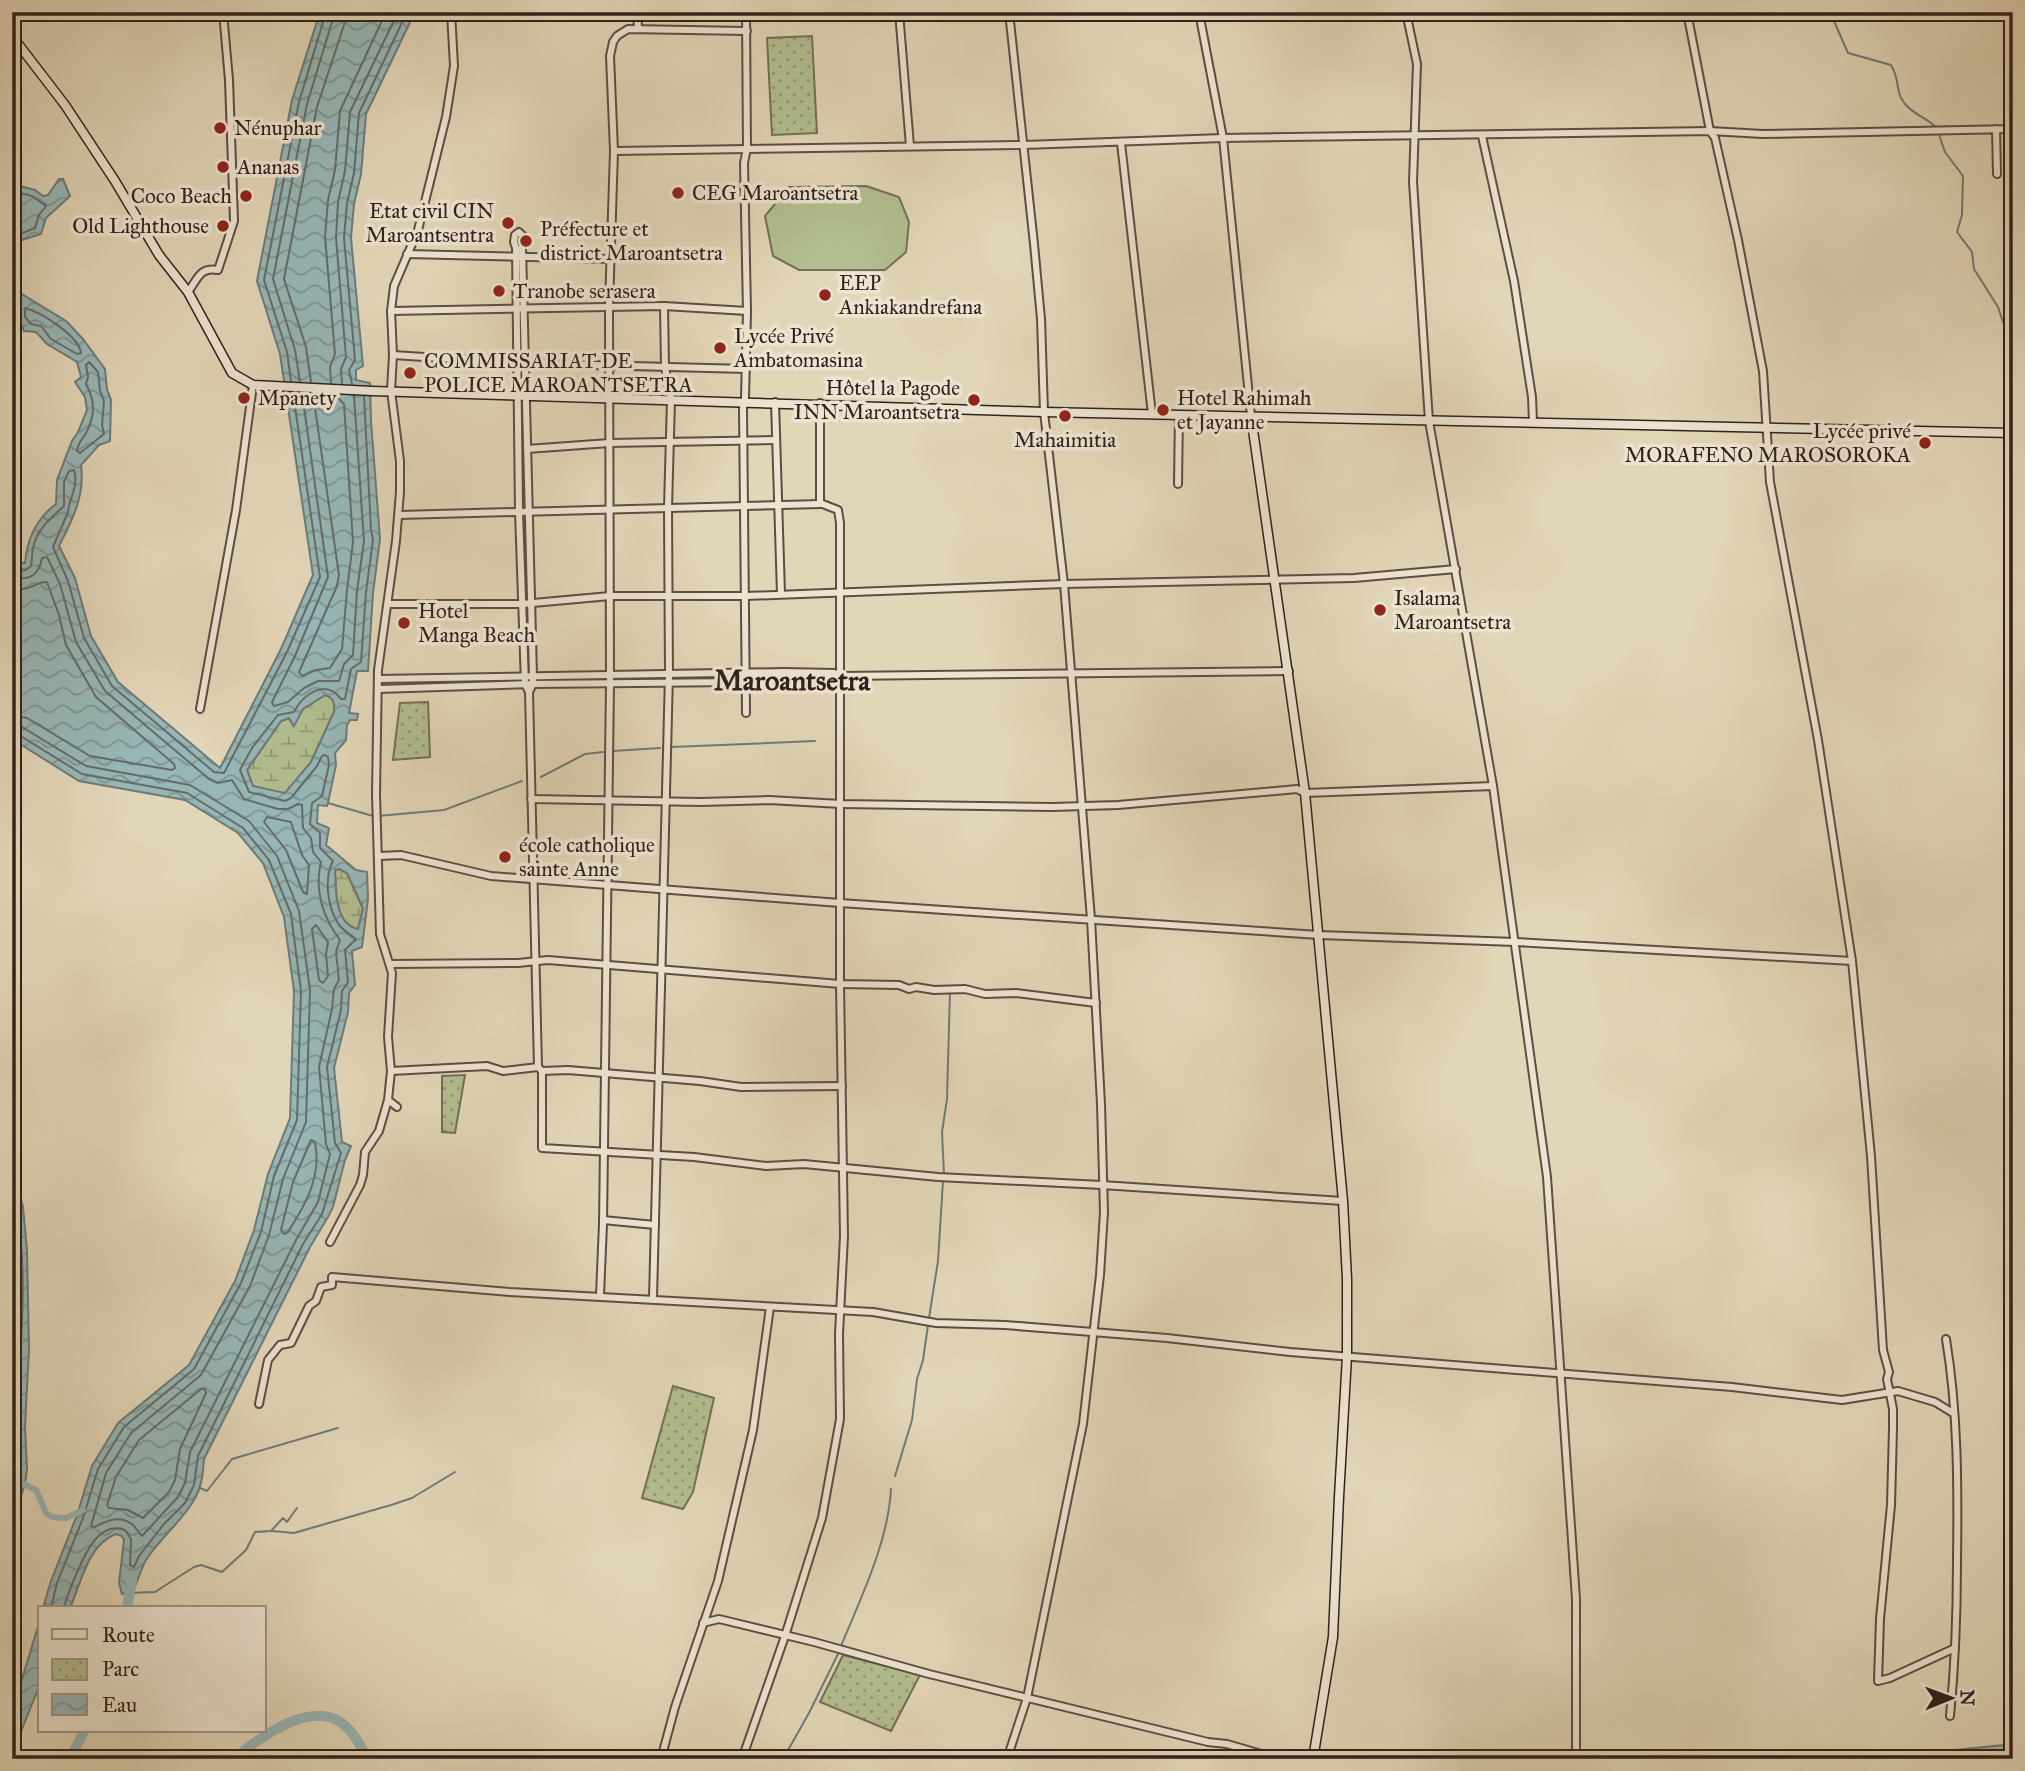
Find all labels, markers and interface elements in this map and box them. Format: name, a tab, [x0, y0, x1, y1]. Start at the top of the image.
place label: Nénuphar	[234, 115, 322, 141]
marker: Nénuphar	[212, 120, 228, 136]
place label: Ananas	[236, 154, 299, 180]
marker: Ananas	[215, 159, 231, 175]
place label: CEG Maroantsetra	[692, 180, 859, 206]
place label: Coco Beach	[131, 183, 232, 209]
marker: CEG Maroantsetra	[670, 185, 686, 201]
marker: Coco Beach	[238, 188, 254, 204]
place label: Etat civil CIN Maroantsentra	[366, 198, 494, 248]
place label: Old Lighthouse	[72, 213, 209, 239]
marker: Etat civil CIN Maroantsentra	[500, 215, 516, 231]
place label: Préfecture et district Maroantsetra	[540, 216, 723, 266]
marker: Old Lighthouse	[215, 218, 231, 234]
marker: Préfecture et district Maroantsetra	[518, 233, 534, 249]
place label: EEP Ankiakandrefana	[838, 270, 982, 320]
place label: Tranobe serasera	[513, 278, 656, 304]
marker: Tranobe serasera	[491, 283, 507, 299]
marker: EEP Ankiakandrefana	[817, 287, 833, 303]
place label: Lycée Privé Ambatomasina	[733, 323, 863, 373]
marker: Lycée Privé Ambatomasina	[712, 340, 728, 356]
place label: COMMISSARIAT DE POLICE MAROANTSETRA	[424, 348, 693, 398]
marker: COMMISSARIAT DE POLICE MAROANTSETRA	[402, 365, 418, 381]
place label: Hôtel la Pagode INN Maroantsetra	[794, 375, 960, 425]
place label: Mpanety	[258, 385, 337, 411]
place label: Hotel Rahimah et Jayanne	[1177, 385, 1312, 435]
marker: Mpanety	[236, 390, 252, 406]
marker: Hôtel la Pagode INN Maroantsetra	[966, 392, 982, 408]
marker: Hotel Rahimah et Jayanne	[1155, 402, 1171, 418]
marker: Mahaimitia	[1057, 408, 1073, 424]
place label: Lycée privé MORAFENO MAROSOROKA	[1625, 418, 1911, 468]
place label: Mahaimitia	[1014, 427, 1116, 453]
marker: Lycée privé MORAFENO MAROSOROKA	[1917, 435, 1933, 451]
place label: Isalama Maroantsetra	[1394, 585, 1511, 635]
place label: Hotel Manga Beach	[418, 598, 535, 648]
marker: Isalama Maroantsetra	[1372, 602, 1388, 618]
marker: Hotel Manga Beach	[396, 615, 412, 631]
district label: Maroantsetra	[714, 663, 871, 698]
place label: école catholique sainte Anne	[519, 832, 655, 882]
marker: école catholique sainte Anne	[497, 849, 513, 865]
legend	[38, 1606, 266, 1732]
text: Route	[102, 1622, 155, 1648]
text: Parc	[102, 1656, 139, 1682]
north arrow	[1916, 1662, 1986, 1732]
text: N	[1956, 1689, 1979, 1706]
text: Eau	[102, 1692, 137, 1718]

